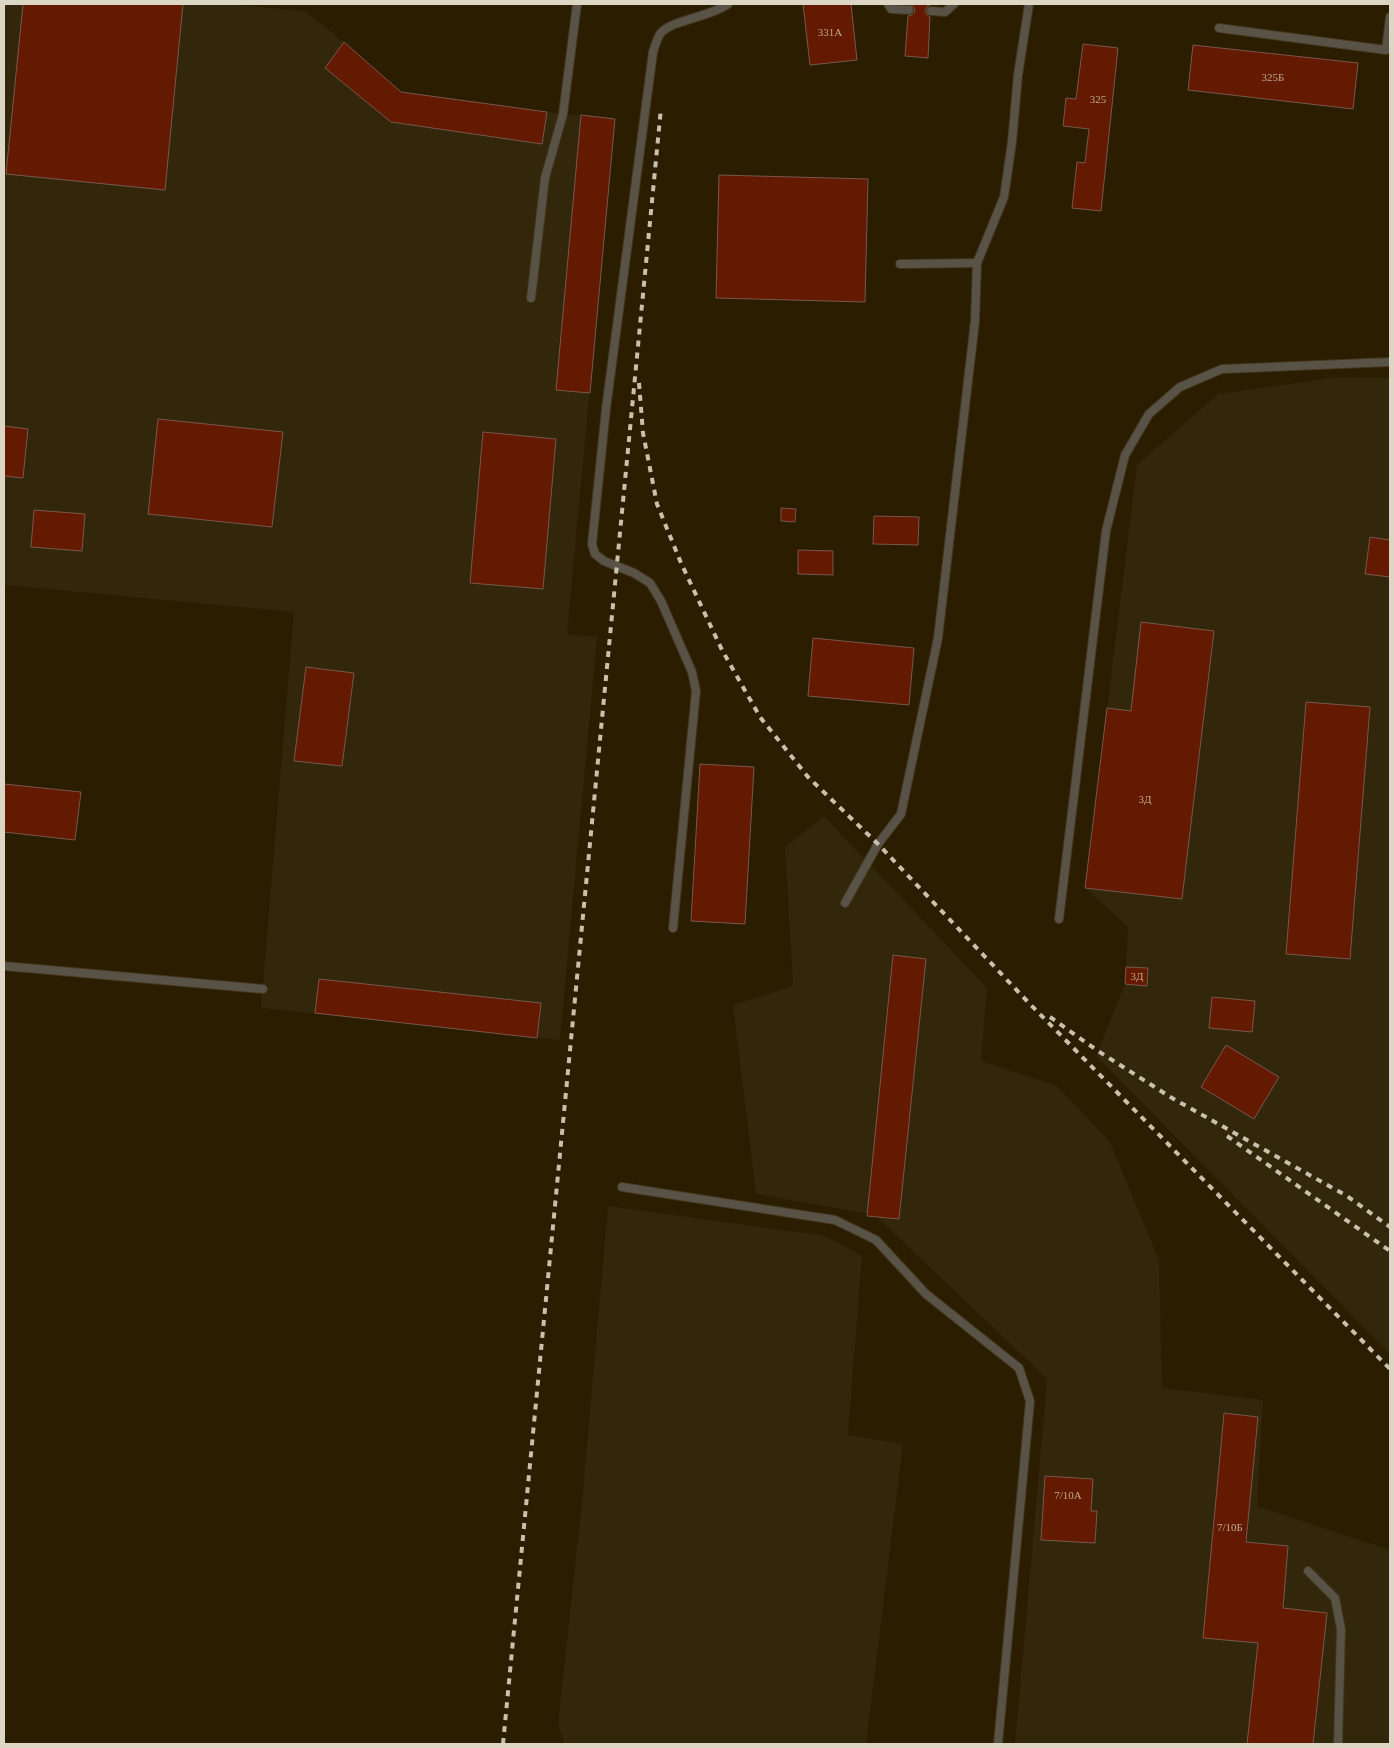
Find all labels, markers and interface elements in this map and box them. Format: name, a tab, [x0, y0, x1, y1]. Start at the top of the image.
house number: 331А	[818, 26, 842, 38]
house number: 325Б	[1262, 71, 1284, 83]
house number: 325	[1090, 93, 1107, 105]
house number: 3Д	[1138, 793, 1152, 805]
house number: 3Д	[1130, 970, 1144, 982]
house number: 7/10А	[1054, 1489, 1082, 1501]
house number: 7/10Б	[1217, 1521, 1243, 1533]

